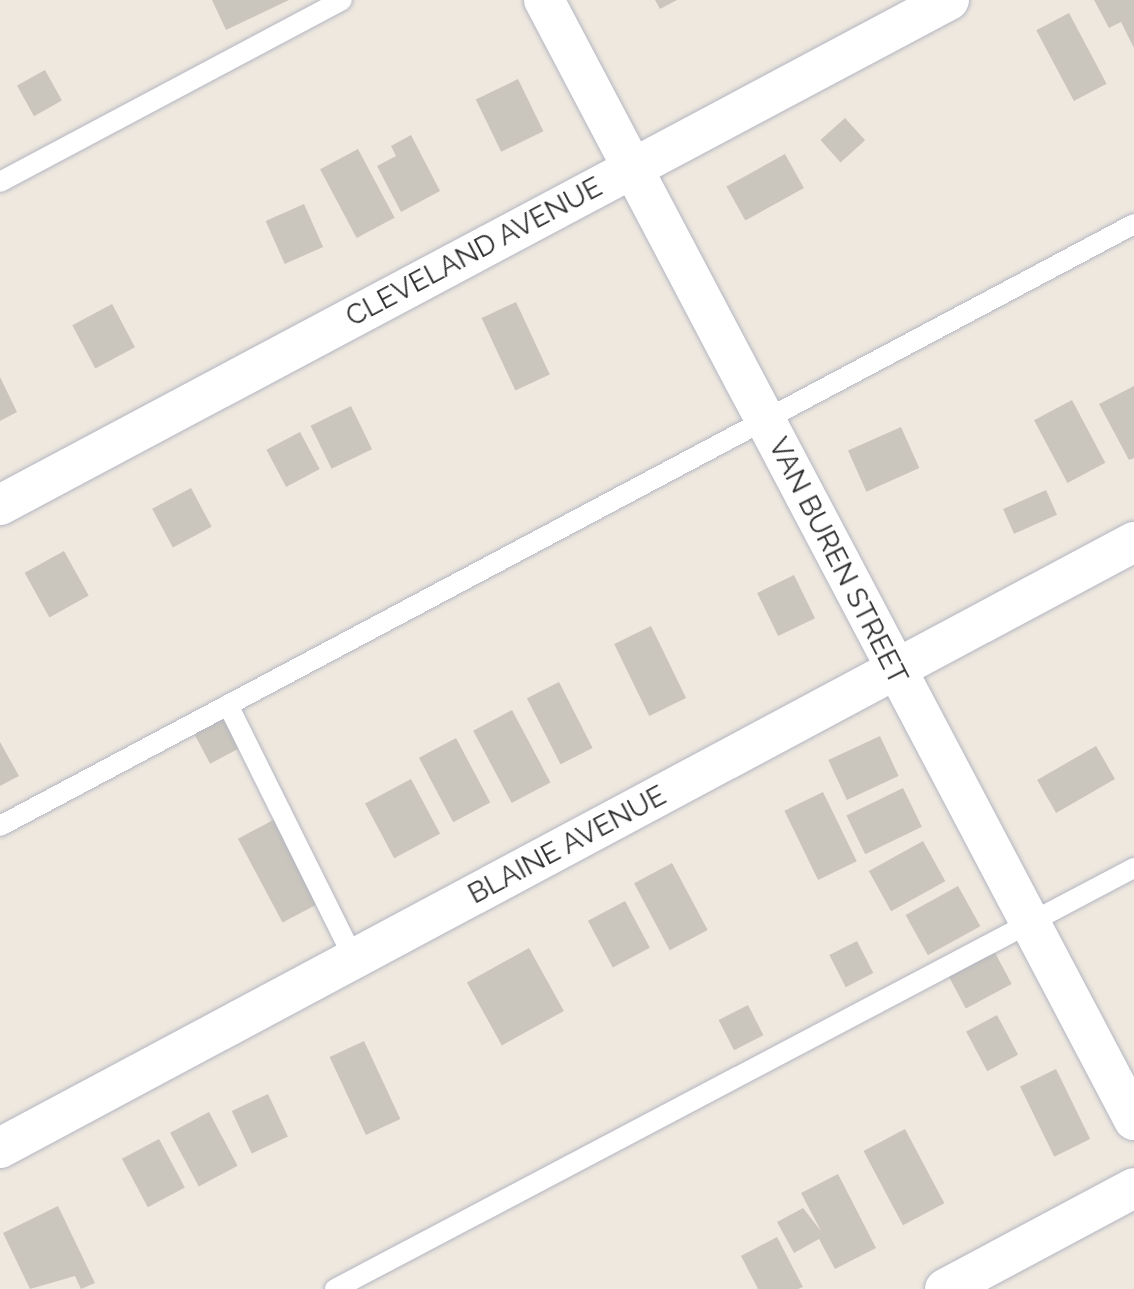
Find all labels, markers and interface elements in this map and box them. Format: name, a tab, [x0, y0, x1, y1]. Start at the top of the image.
street label: CLEVELAND AVENUE	[340, 170, 608, 334]
street label: VAN BUREN STREET	[761, 432, 915, 690]
street label: BLAINE AVENUE	[462, 779, 672, 911]

